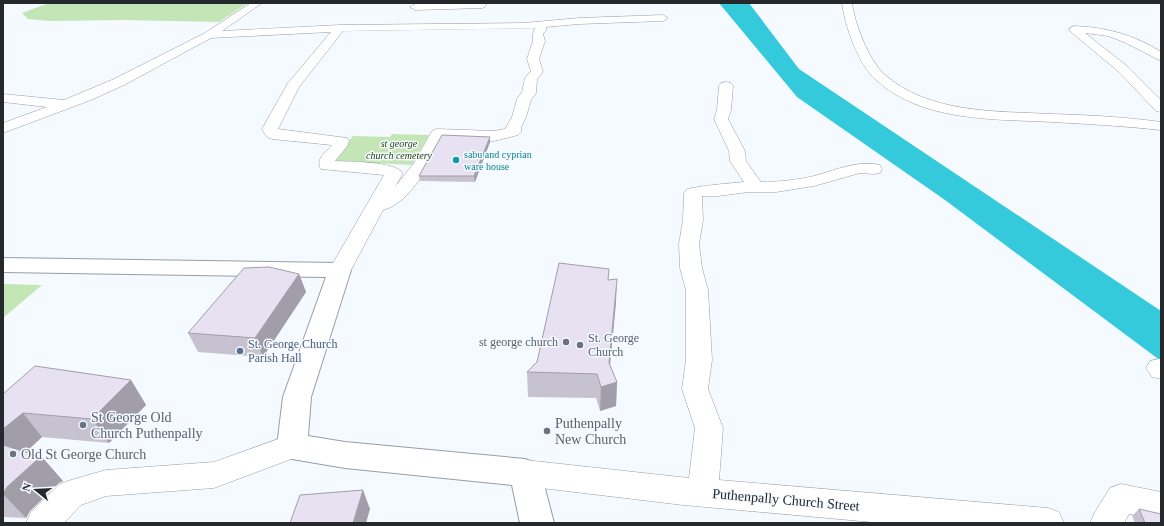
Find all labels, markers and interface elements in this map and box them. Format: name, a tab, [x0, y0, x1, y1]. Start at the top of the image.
park label: st george church cemetery	[366, 138, 433, 161]
place label: sabu and cyprian ware house	[464, 149, 532, 172]
marker: sabu and cyprian ware house	[451, 155, 461, 165]
place label: St. George Church	[588, 331, 639, 359]
place label: st george church	[479, 335, 558, 349]
place label: St. George Church Parish Hall	[248, 337, 337, 365]
marker: st george church	[561, 337, 571, 347]
marker: St. George Church	[575, 340, 585, 350]
marker: St. George Church Parish Hall	[235, 346, 245, 356]
place label: St George Old Church Puthenpally	[91, 410, 203, 441]
place label: Puthenpally New Church	[555, 416, 626, 447]
marker: St George Old Church Puthenpally	[78, 420, 88, 430]
marker: Puthenpally New Church	[542, 426, 552, 436]
place label: Old St George Church	[21, 447, 146, 462]
marker: Old St George Church	[8, 449, 18, 459]
north arrow	[16, 470, 56, 510]
text: N	[20, 481, 33, 493]
street label: Puthenpally Church Street	[712, 486, 860, 514]

